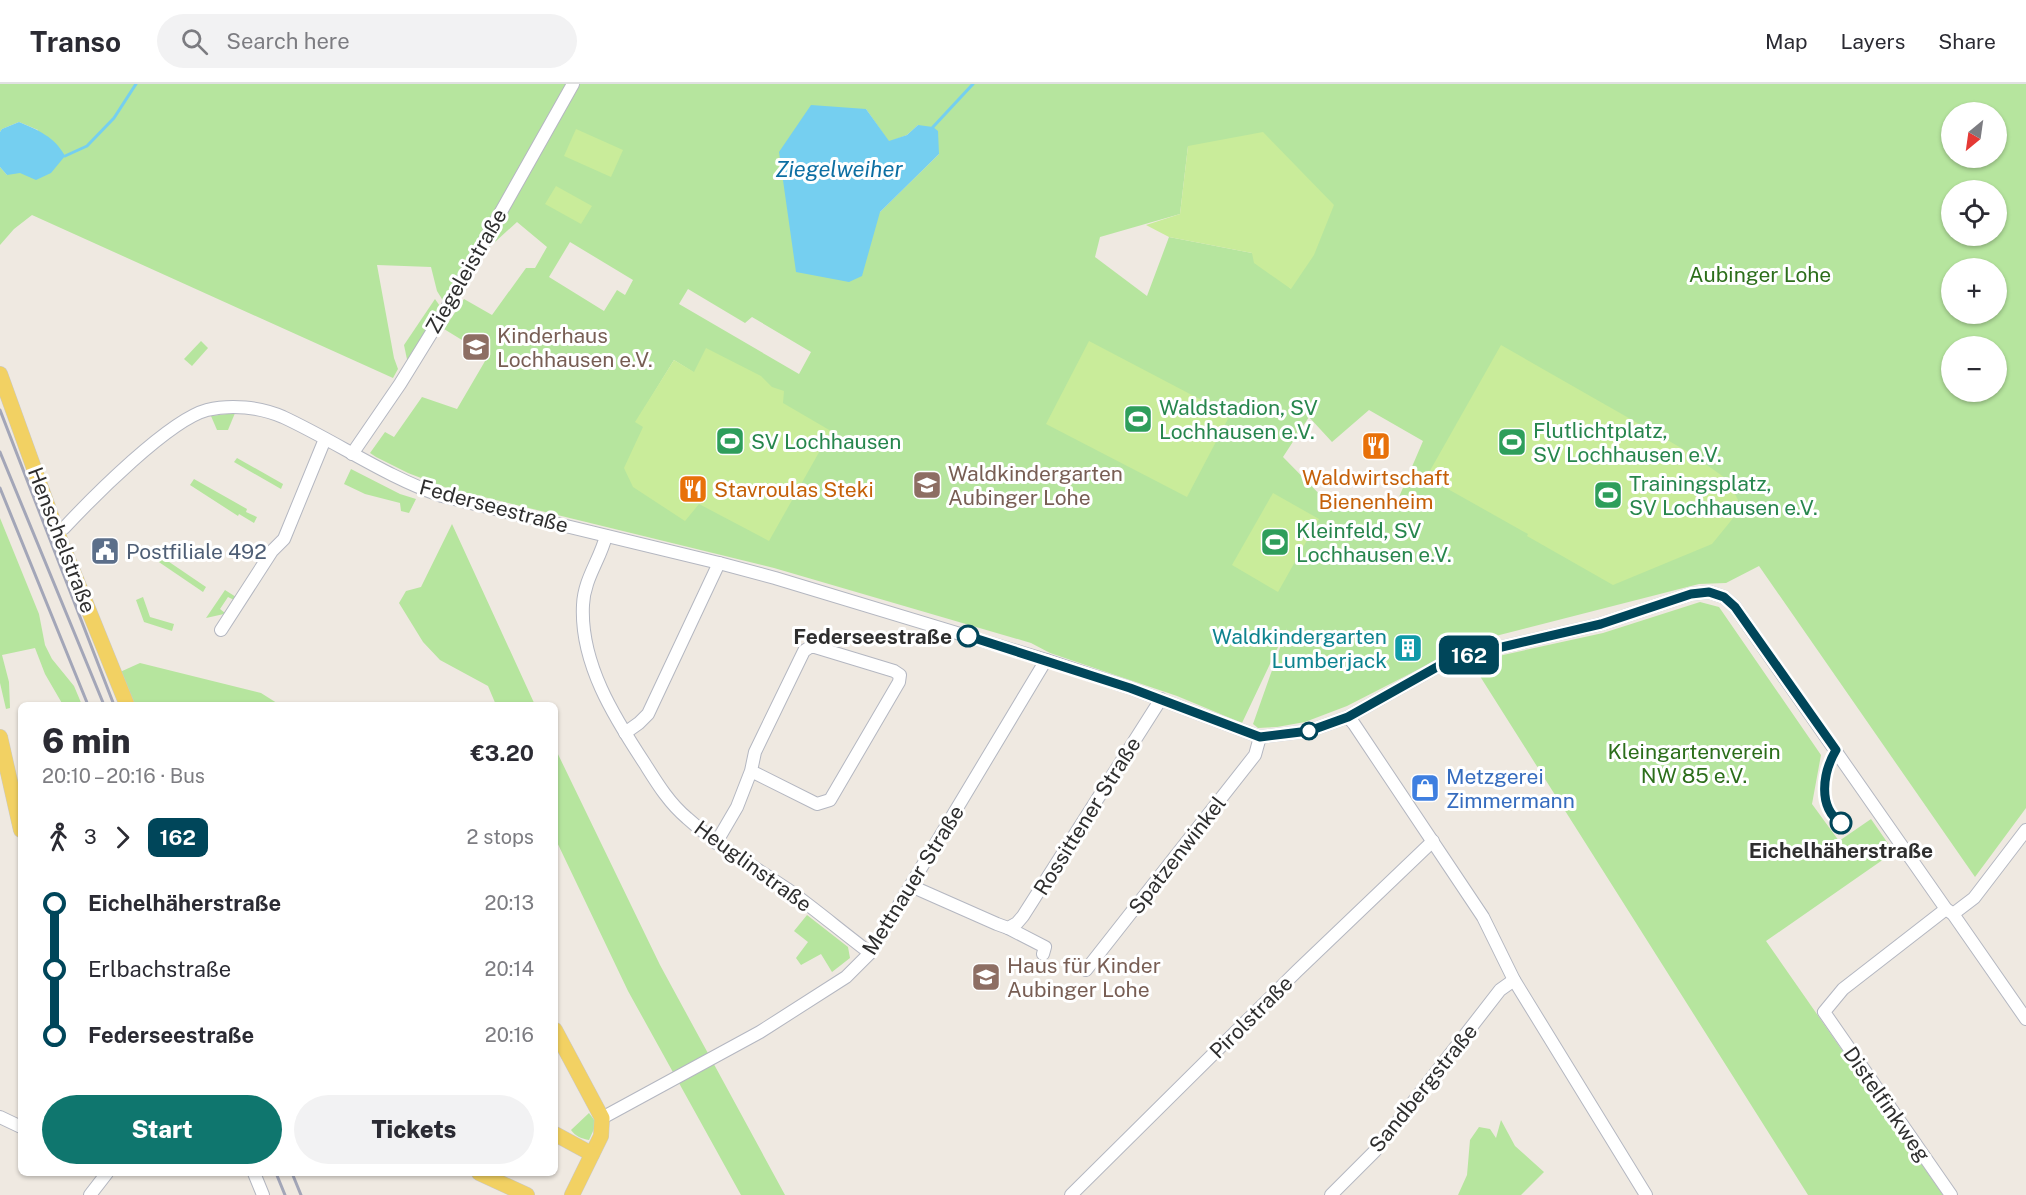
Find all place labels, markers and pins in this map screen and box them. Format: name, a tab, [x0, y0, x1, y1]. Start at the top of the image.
place label: Kinderhaus Lochhausen e.V.	[497, 323, 653, 372]
school or university icon: Kinderhaus Lochhausen e.V.	[460, 331, 492, 363]
place label: Waldstadion, SV Lochhausen e.V.	[1159, 395, 1318, 444]
sports icon: Waldstadion, SV Lochhausen e.V.	[1122, 403, 1154, 435]
place label: Flutlichtplatz, SV Lochhausen e.V.	[1533, 418, 1722, 467]
sports icon: SV Lochhausen	[714, 425, 746, 457]
sports icon: Flutlichtplatz, SV Lochhausen e.V.	[1496, 426, 1528, 458]
place label: SV Lochhausen	[751, 429, 901, 454]
restaurant icon: Waldwirtschaft Bienenheim	[1360, 430, 1392, 462]
place label: Waldkindergarten Aubinger Lohe	[948, 461, 1123, 510]
place label: Waldwirtschaft Bienenheim	[1302, 465, 1450, 514]
school or university icon: Waldkindergarten Aubinger Lohe	[911, 469, 943, 501]
place label: Trainingsplatz, SV Lochhausen e.V.	[1629, 471, 1818, 520]
restaurant icon: Stavroulas Steki	[677, 473, 709, 505]
place label: Stavroulas Steki	[714, 477, 874, 502]
sports icon: Trainingsplatz, SV Lochhausen e.V.	[1592, 479, 1624, 511]
place label: Kleinfeld, SV Lochhausen e.V.	[1296, 518, 1452, 567]
sports icon: Kleinfeld, SV Lochhausen e.V.	[1259, 526, 1291, 558]
public building icon: Postfiliale 492	[89, 535, 121, 567]
place label: Postfiliale 492	[126, 539, 267, 564]
place label: Federseestraße	[793, 624, 952, 649]
place label: Waldkindergarten Lumberjack	[1212, 624, 1387, 673]
marker: Federseestraße	[957, 625, 979, 647]
building icon: Waldkindergarten Lumberjack	[1392, 632, 1424, 664]
unlabelled marker	[1300, 722, 1318, 740]
place label: Metzgerei Zimmermann	[1446, 764, 1575, 813]
shop icon: Metzgerei Zimmermann	[1409, 772, 1441, 804]
marker: Eichelhäherstraße	[1830, 812, 1852, 834]
place label: Eichelhäherstraße	[1749, 838, 1933, 863]
place label: Haus für Kinder Aubinger Lohe	[1007, 953, 1161, 1002]
school or university icon: Haus für Kinder Aubinger Lohe	[970, 961, 1002, 993]

